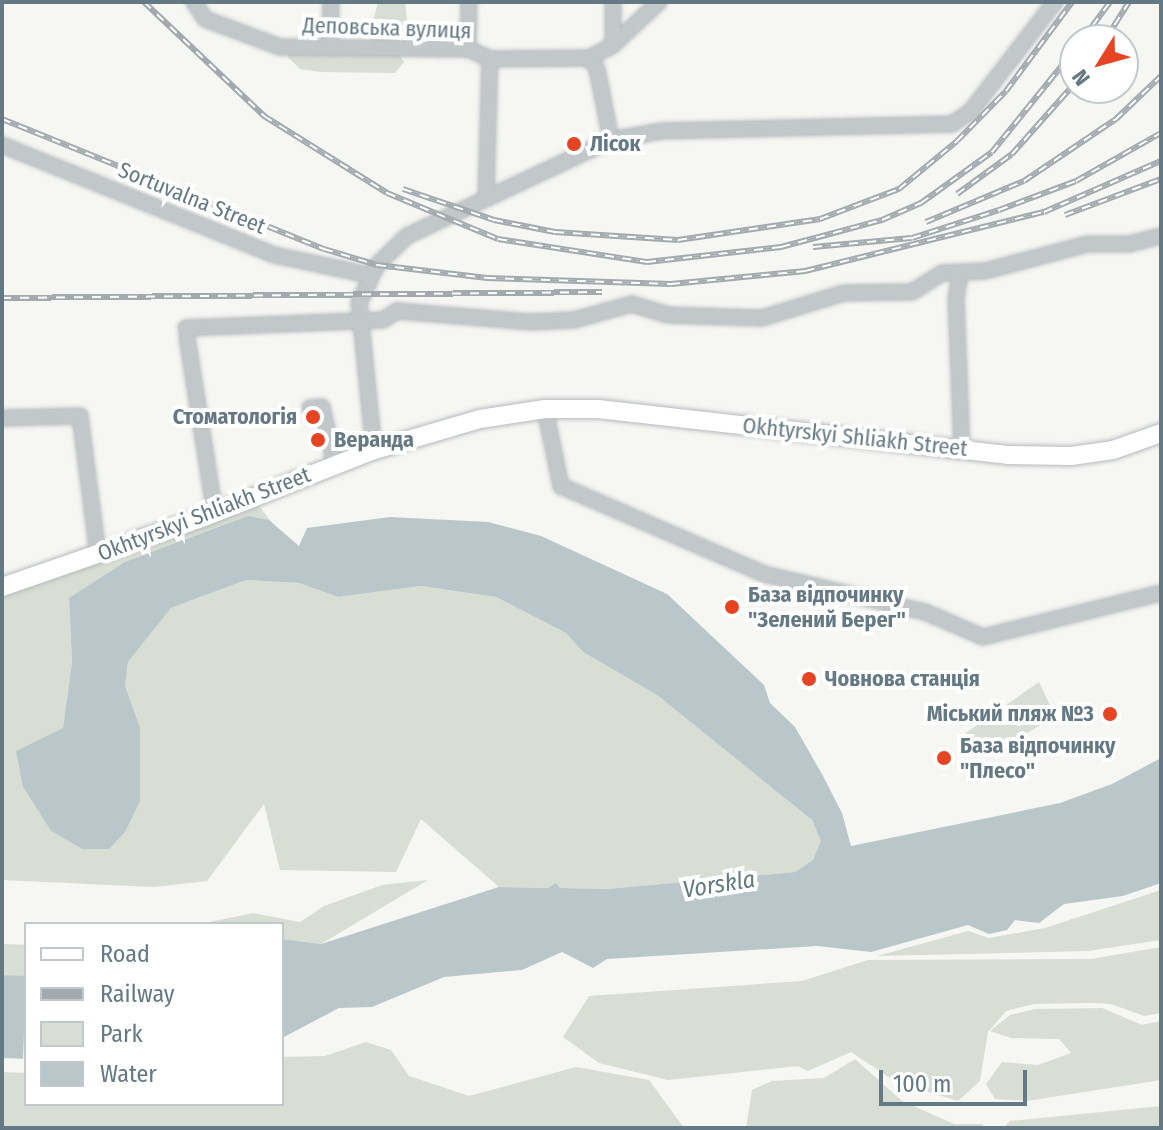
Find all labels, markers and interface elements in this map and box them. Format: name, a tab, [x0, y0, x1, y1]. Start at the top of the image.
street label: Деповська вулиця	[302, 12, 472, 44]
north arrow	[1059, 24, 1139, 104]
text: N	[1066, 64, 1096, 91]
place label: Лісок	[590, 131, 641, 157]
marker: Лісок	[565, 135, 583, 153]
street label: Sortuvalna Street	[115, 156, 269, 240]
place label: Стоматологія	[173, 404, 297, 430]
marker: Стоматологія	[304, 408, 322, 426]
street label: Okhtyrskyi Shliakh Street	[741, 412, 969, 462]
place label: Веранда	[334, 427, 414, 453]
marker: Веранда	[309, 431, 327, 449]
street label: Okhtyrskyi Shliakh Street	[94, 461, 314, 567]
place label: База відпочинку "Зелений Берег"	[748, 581, 906, 632]
marker: База відпочинку "Зелений Берег"	[723, 598, 741, 616]
place label: Човнова станція	[825, 666, 980, 692]
marker: Човнова станція	[800, 670, 818, 688]
place label: Міський пляж №3	[927, 701, 1094, 727]
marker: Міський пляж №3	[1101, 705, 1119, 723]
place label: База відпочинку "Плесо"	[960, 732, 1115, 784]
marker: База відпочинку "Плесо"	[935, 749, 953, 767]
water label: Vorskla	[681, 865, 757, 905]
legend	[24, 922, 284, 1106]
text: Road	[100, 940, 150, 968]
text: Railway	[100, 980, 175, 1008]
text: Park	[100, 1020, 143, 1048]
scale bar	[883, 1054, 1031, 1104]
text: Water	[100, 1060, 157, 1088]
text: 100 m	[893, 1070, 951, 1098]

